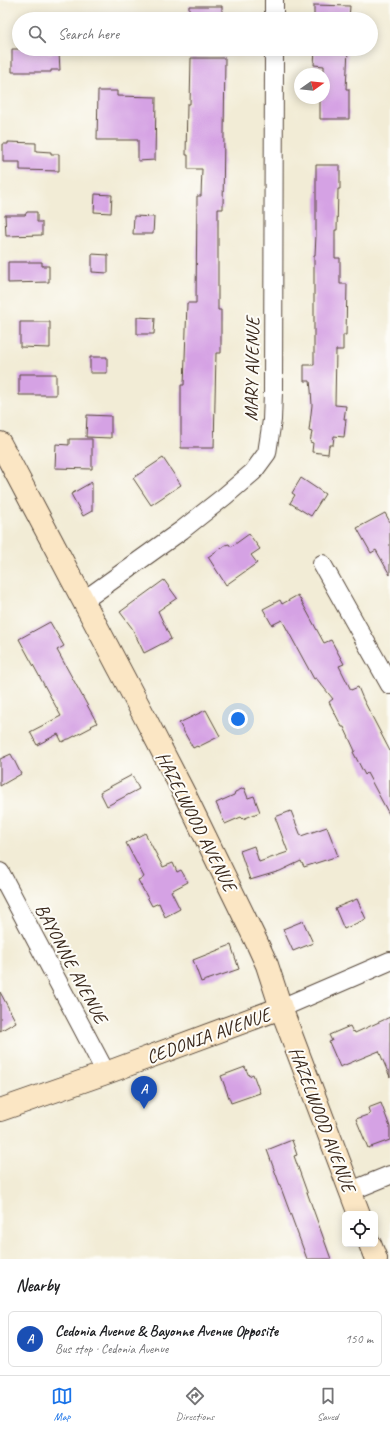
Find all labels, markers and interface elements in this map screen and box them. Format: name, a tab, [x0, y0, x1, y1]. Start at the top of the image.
search box	[12, 12, 378, 56]
icon: search	[26, 23, 48, 45]
text: Search here	[58, 25, 119, 44]
north arrow	[294, 68, 330, 104]
street label: MARY AVENUE	[239, 314, 265, 421]
your location	[228, 709, 248, 729]
street label: HAZELWOOD AVENUE	[151, 748, 243, 898]
street label: BAYONNE AVENUE	[30, 900, 114, 1030]
street label: CEDONIA AVENUE	[143, 1002, 276, 1069]
street label: HAZELWOOD AVENUE	[283, 1043, 362, 1198]
pin: A	[131, 1076, 157, 1109]
map controls	[342, 1211, 378, 1247]
button: locate	[342, 1211, 378, 1247]
text: Nearby	[16, 1275, 59, 1296]
text: Cedonia Avenue & Bayonne Avenue Opposite	[55, 1322, 278, 1341]
text: A	[27, 1331, 33, 1347]
text: 150 m	[345, 1331, 373, 1347]
text: Bus stop · Cedonia Avenue	[55, 1341, 168, 1357]
tab: Map	[51, 1385, 73, 1423]
tab: Directions	[176, 1385, 214, 1423]
tab: Saved	[317, 1385, 339, 1423]

